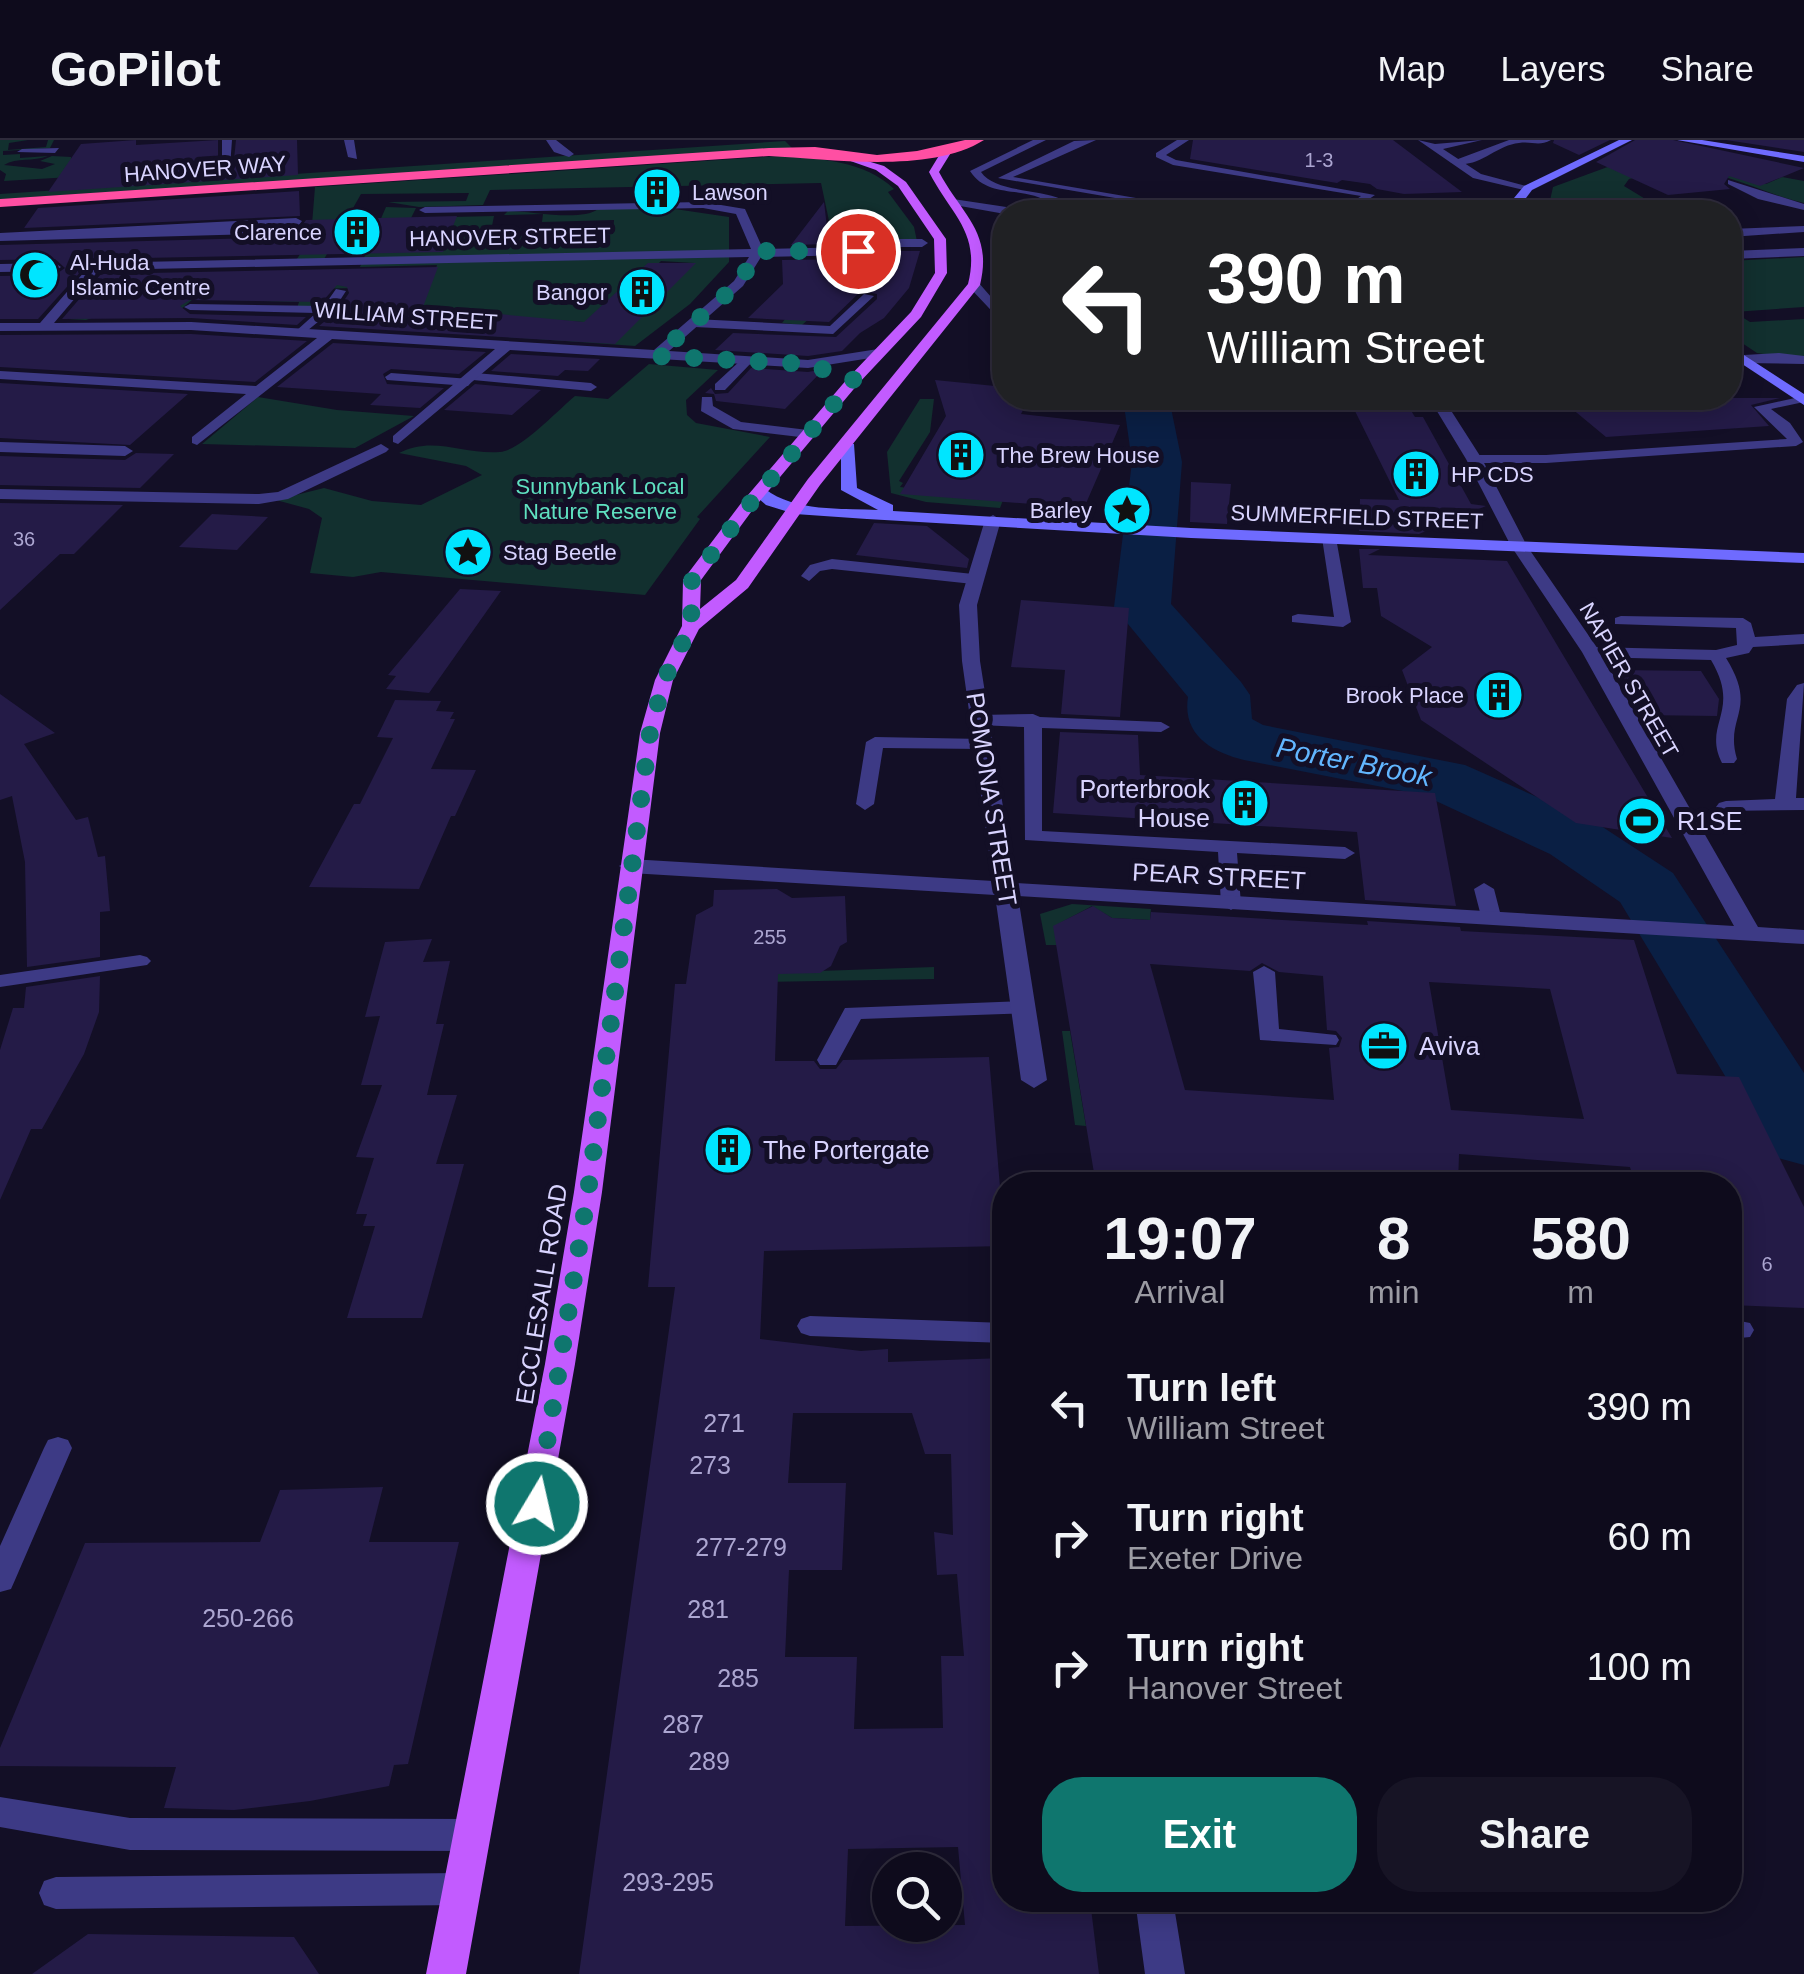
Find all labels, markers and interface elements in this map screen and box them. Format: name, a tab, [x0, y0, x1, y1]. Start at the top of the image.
text: GoPilot	[50, 43, 221, 96]
text: Map	[1377, 49, 1446, 88]
text: Layers	[1501, 49, 1606, 88]
text: Share	[1661, 49, 1754, 88]
house number: 1-3	[1305, 149, 1333, 171]
street label: HANOVER WAY	[123, 151, 287, 187]
building icon: Lawson	[631, 166, 683, 218]
place label: Lawson	[692, 180, 768, 205]
building icon: Clarence	[331, 206, 383, 258]
pin	[816, 209, 901, 294]
place label: Clarence	[234, 220, 322, 245]
street label: HANOVER STREET	[409, 223, 611, 251]
icon: arrive	[831, 224, 886, 279]
icon: left	[1042, 240, 1172, 370]
text: 390 m	[1207, 240, 1405, 318]
mosque icon: Al-Huda Islamic Centre	[9, 249, 61, 301]
place label: Al-Huda Islamic Centre	[70, 250, 211, 300]
building icon: Bangor	[616, 266, 668, 318]
place label: Bangor	[536, 280, 607, 305]
street label: WILLIAM STREET	[314, 297, 498, 335]
text: William Street	[1207, 322, 1485, 373]
building icon: The Brew House	[935, 429, 987, 481]
place label: The Brew House	[996, 443, 1160, 468]
building icon: HP CDS	[1390, 448, 1442, 500]
place label: HP CDS	[1451, 462, 1534, 487]
park label: Sunnybank Local Nature Reserve	[516, 474, 684, 524]
place icon: Barley	[1101, 484, 1153, 536]
place label: Barley	[1030, 498, 1092, 523]
street label: SUMMERFIELD STREET	[1230, 500, 1484, 534]
place icon: Stag Beetle	[442, 526, 494, 578]
house number: 36	[13, 528, 35, 550]
place label: Stag Beetle	[503, 540, 617, 565]
street label: NAPIER STREET	[1574, 598, 1684, 762]
building icon: Brook Place	[1473, 669, 1525, 721]
place label: Brook Place	[1345, 683, 1464, 708]
street label: POMONA STREET	[961, 690, 1023, 908]
water label: Porter Brook	[1274, 732, 1436, 793]
place label: Porterbrook House	[1079, 775, 1210, 832]
building icon: Porterbrook House	[1219, 777, 1271, 829]
sports icon: R1SE	[1616, 795, 1668, 847]
place label: R1SE	[1677, 807, 1742, 835]
street label: PEAR STREET	[1132, 857, 1306, 895]
house number: 255	[753, 926, 787, 948]
office icon: Aviva	[1358, 1020, 1410, 1072]
place label: Aviva	[1419, 1032, 1480, 1060]
building icon: The Portergate	[702, 1124, 754, 1176]
place label: The Portergate	[763, 1136, 930, 1164]
street label: ECCLESALL ROAD	[510, 1182, 572, 1406]
text: 19:07	[1103, 1205, 1257, 1272]
text: 8	[1377, 1205, 1410, 1272]
text: 580	[1531, 1205, 1631, 1272]
house number: 6	[1761, 1253, 1773, 1275]
text: Arrival	[1135, 1274, 1225, 1310]
text: min	[1368, 1274, 1419, 1310]
text: m	[1567, 1274, 1594, 1310]
text: Turn left	[1127, 1367, 1276, 1409]
icon: left	[1042, 1380, 1097, 1435]
text: 390 m	[1586, 1386, 1692, 1428]
house number: 271	[703, 1409, 745, 1437]
text: William Street	[1127, 1410, 1324, 1446]
house number: 273	[689, 1451, 731, 1479]
position arrow	[485, 1452, 589, 1556]
text: Turn right	[1127, 1497, 1304, 1539]
icon: right	[1042, 1510, 1097, 1565]
text: 60 m	[1608, 1516, 1692, 1558]
house number: 277-279	[695, 1533, 787, 1561]
text: Exeter Drive	[1127, 1540, 1303, 1576]
house number: 281	[687, 1595, 729, 1623]
house number: 250-266	[202, 1604, 294, 1632]
text: Turn right	[1127, 1627, 1304, 1669]
icon: right	[1042, 1640, 1097, 1695]
text: 100 m	[1586, 1646, 1692, 1688]
house number: 285	[717, 1664, 759, 1692]
text: Hanover Street	[1127, 1670, 1342, 1706]
house number: 287	[662, 1710, 704, 1738]
house number: 289	[688, 1747, 730, 1775]
button: Exit	[1042, 1777, 1357, 1892]
button: Share	[1377, 1777, 1692, 1892]
map controls	[872, 1852, 962, 1942]
button: search	[872, 1852, 962, 1942]
house number: 293-295	[622, 1868, 714, 1896]

